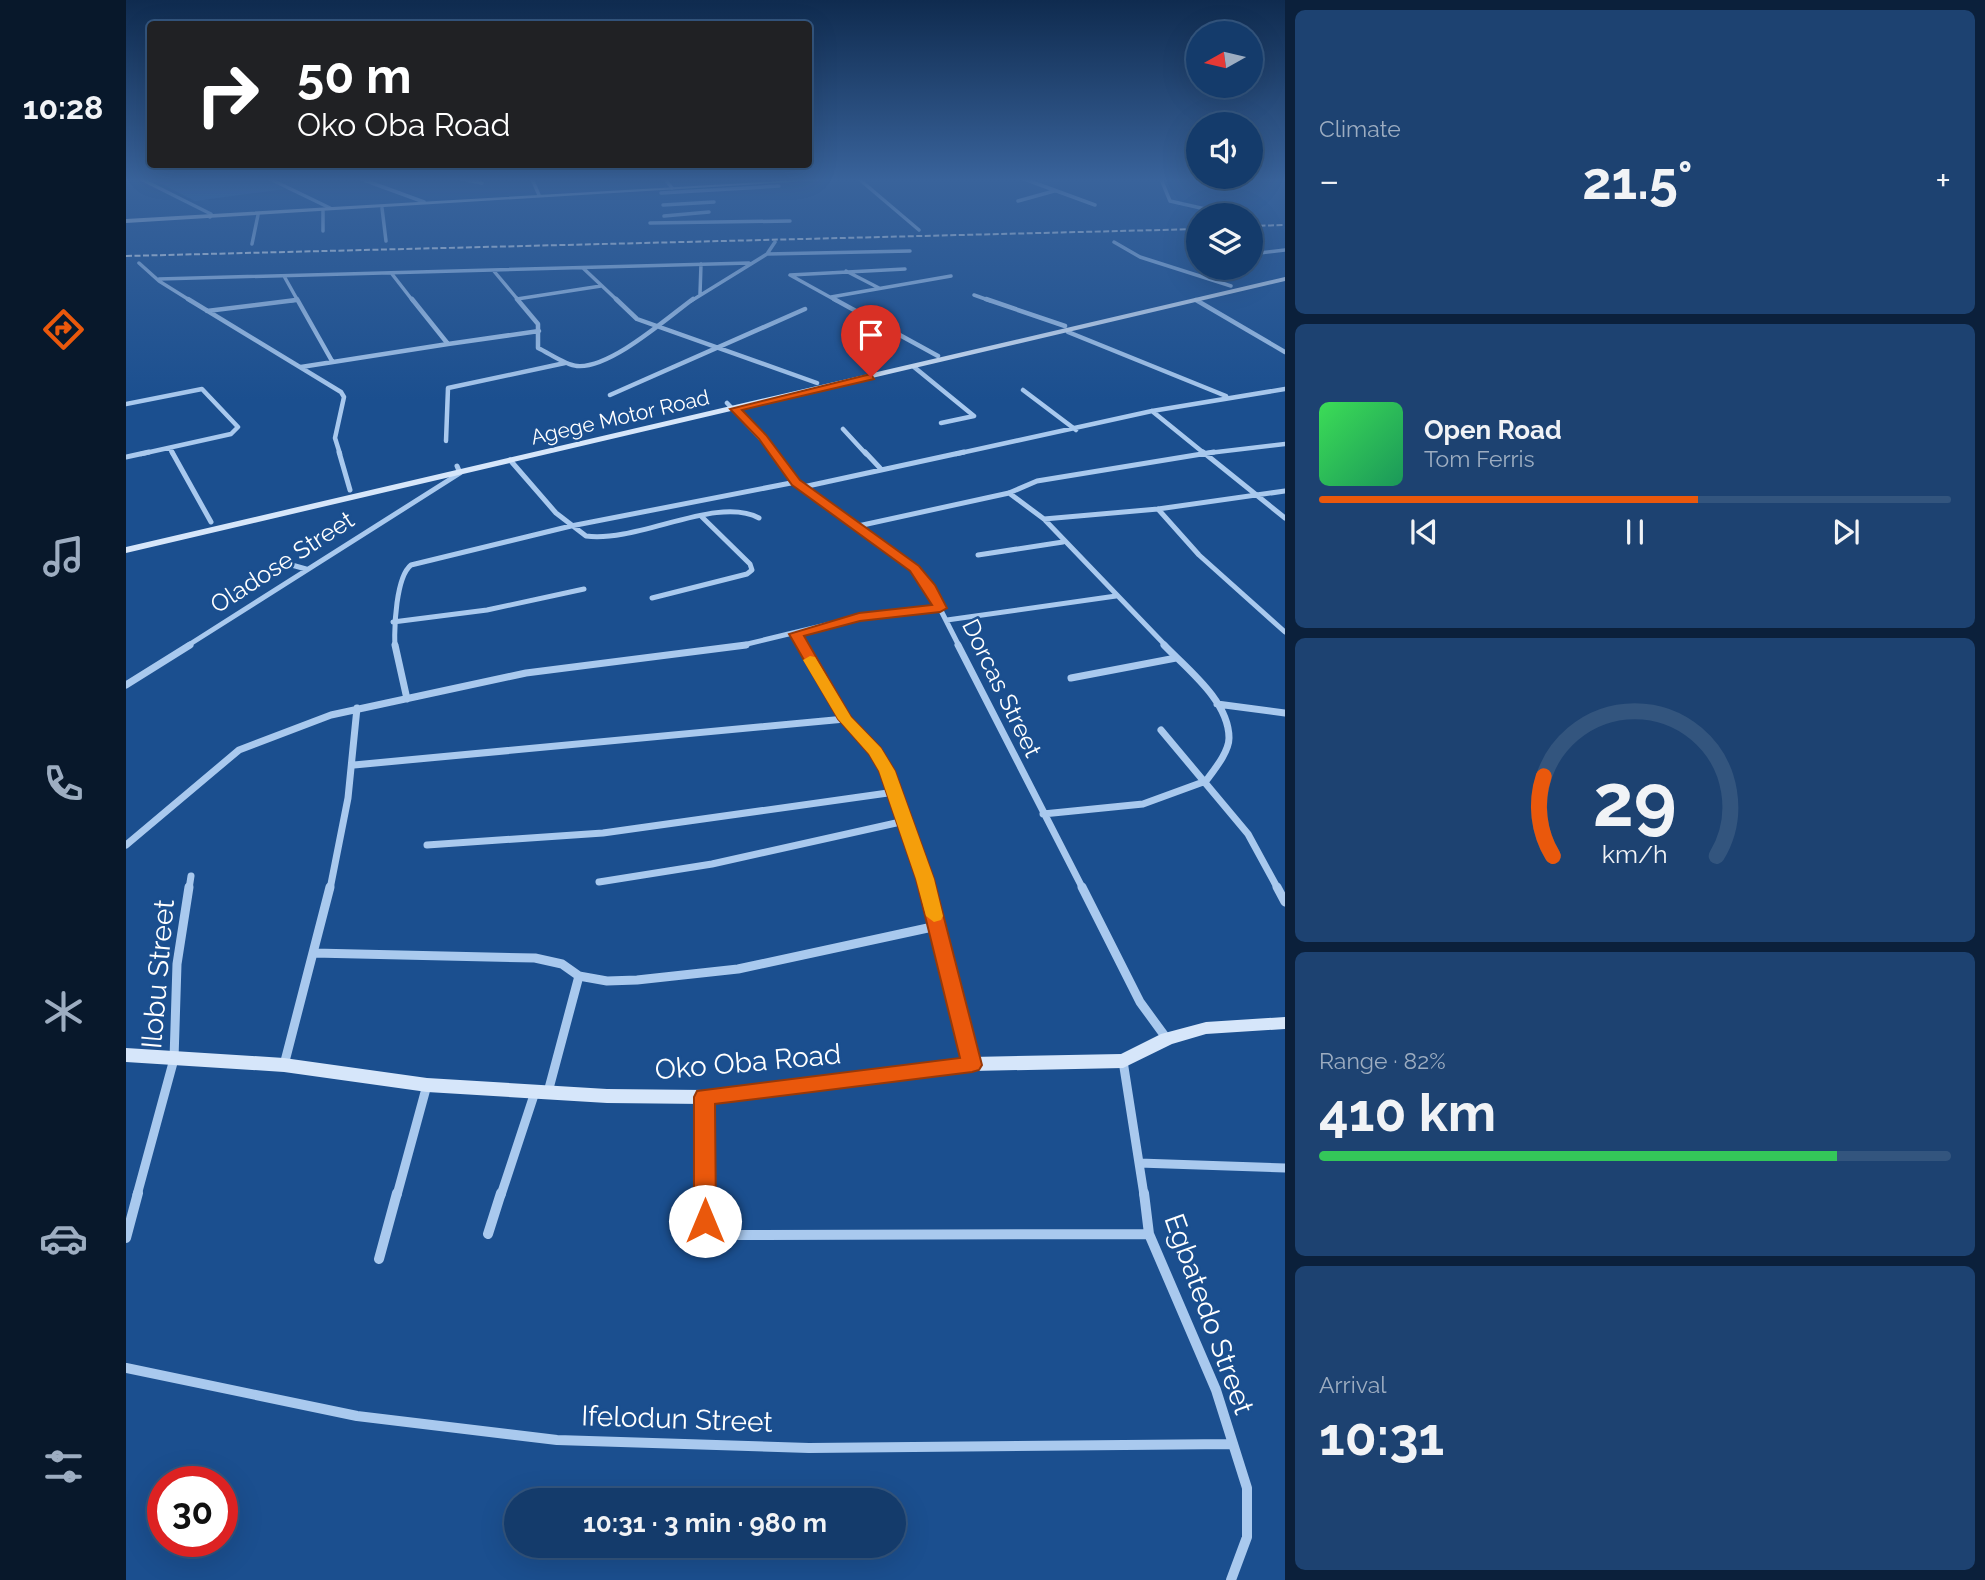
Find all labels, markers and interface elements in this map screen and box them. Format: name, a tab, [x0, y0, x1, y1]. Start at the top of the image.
north arrow	[1186, 21, 1264, 98]
map controls	[1186, 21, 1263, 280]
text: 50 m	[297, 47, 412, 104]
icon: right	[182, 49, 273, 140]
text: 10:28	[23, 89, 103, 126]
text: Oko Oba Road	[297, 106, 510, 143]
button: sound	[1186, 112, 1263, 189]
text: Climate	[1319, 115, 1401, 142]
text: 21.5°	[1582, 150, 1693, 211]
text: −	[1319, 158, 1339, 203]
text: +	[1935, 158, 1951, 203]
button: layers	[1186, 203, 1263, 280]
icon: directions	[39, 305, 88, 354]
pin	[841, 305, 901, 377]
icon: arrive	[852, 316, 890, 354]
street label: Agege Motor Road	[528, 384, 712, 450]
text: Open Road	[1424, 415, 1562, 445]
text: Tom Ferris	[1424, 445, 1535, 472]
street label: Oladose Street	[205, 505, 359, 619]
icon: previous	[1405, 513, 1443, 551]
icon: pause	[1616, 513, 1654, 551]
icon: next	[1827, 513, 1865, 551]
icon: music	[39, 532, 88, 581]
street label: Dorcas Street	[956, 614, 1048, 762]
text: 29	[1593, 758, 1677, 843]
icon: phone	[39, 759, 88, 808]
text: km/h	[1602, 839, 1668, 869]
street label: Ilobu Street	[135, 897, 181, 1050]
icon: climate	[39, 987, 88, 1036]
street label: Oko Oba Road	[654, 1037, 842, 1087]
text: Range · 82%	[1319, 1047, 1446, 1074]
text: 410 km	[1319, 1082, 1496, 1143]
position arrow	[668, 1184, 742, 1258]
street label: Egbatedo Street	[1157, 1209, 1261, 1419]
icon: car	[39, 1214, 88, 1263]
text: Arrival	[1319, 1371, 1386, 1398]
street label: Ifelodun Street	[581, 1399, 774, 1439]
text: 10:31	[1319, 1406, 1444, 1467]
icon: filters	[39, 1442, 88, 1491]
speed limit sign: 30	[147, 1466, 238, 1557]
text: 10:31 · 3 min · 980 m	[583, 1508, 827, 1538]

